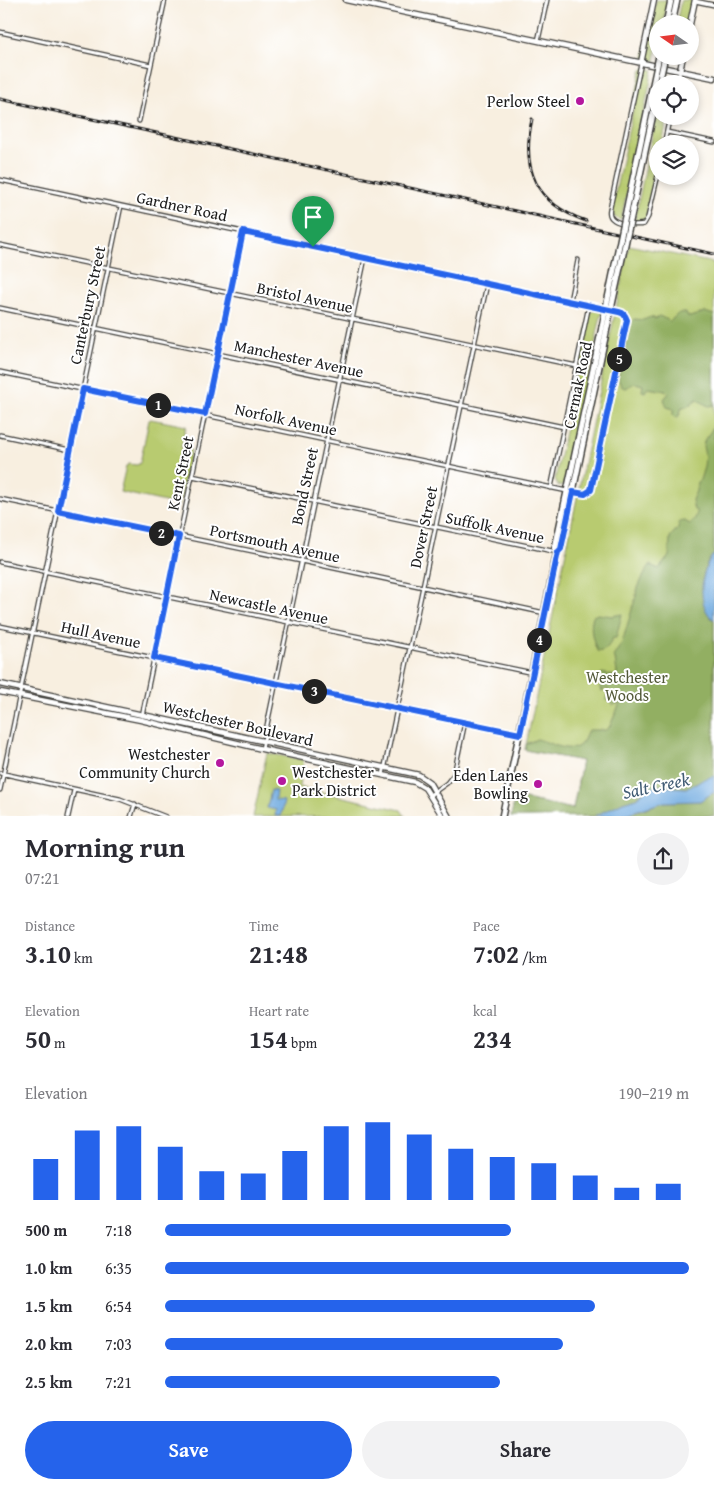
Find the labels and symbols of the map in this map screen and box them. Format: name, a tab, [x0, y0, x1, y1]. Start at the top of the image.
north arrow	[649, 15, 699, 65]
place label: Perlow Steel	[487, 89, 571, 113]
marker: Perlow Steel	[574, 95, 586, 107]
street label: Gardner Road	[134, 185, 230, 227]
pin	[292, 196, 334, 247]
street label: Canterbury Street	[63, 243, 111, 366]
street label: Bristol Avenue	[255, 275, 355, 319]
street label: Manchester Avenue	[232, 333, 366, 383]
street label: Cermak Road	[556, 339, 598, 431]
pin: 5	[606, 346, 632, 372]
pin: 1	[146, 392, 170, 418]
street label: Norfolk Avenue	[233, 396, 339, 442]
street label: Kent Street	[160, 433, 200, 512]
street label: Bond Street	[284, 445, 324, 527]
street label: Dover Street	[403, 483, 443, 570]
street label: Suffolk Avenue	[443, 505, 547, 549]
street label: Portsmouth Avenue	[208, 517, 342, 569]
pin: 2	[148, 520, 174, 546]
street label: Newcastle Avenue	[207, 582, 331, 630]
street label: Hull Avenue	[59, 614, 143, 654]
pin: 4	[526, 628, 552, 652]
park label: Westchester Woods	[586, 665, 668, 707]
pin: 3	[302, 678, 326, 704]
street label: Westchester Boulevard	[161, 694, 316, 752]
place label: Westchester Community Church	[79, 742, 210, 784]
marker: Westchester Community Church	[214, 757, 226, 769]
place label: Westchester Park District	[292, 760, 377, 802]
place label: Eden Lanes Bowling	[453, 763, 528, 805]
water label: Salt Creek	[620, 765, 693, 806]
marker: Westchester Park District	[276, 775, 288, 787]
marker: Eden Lanes Bowling	[532, 778, 544, 790]

